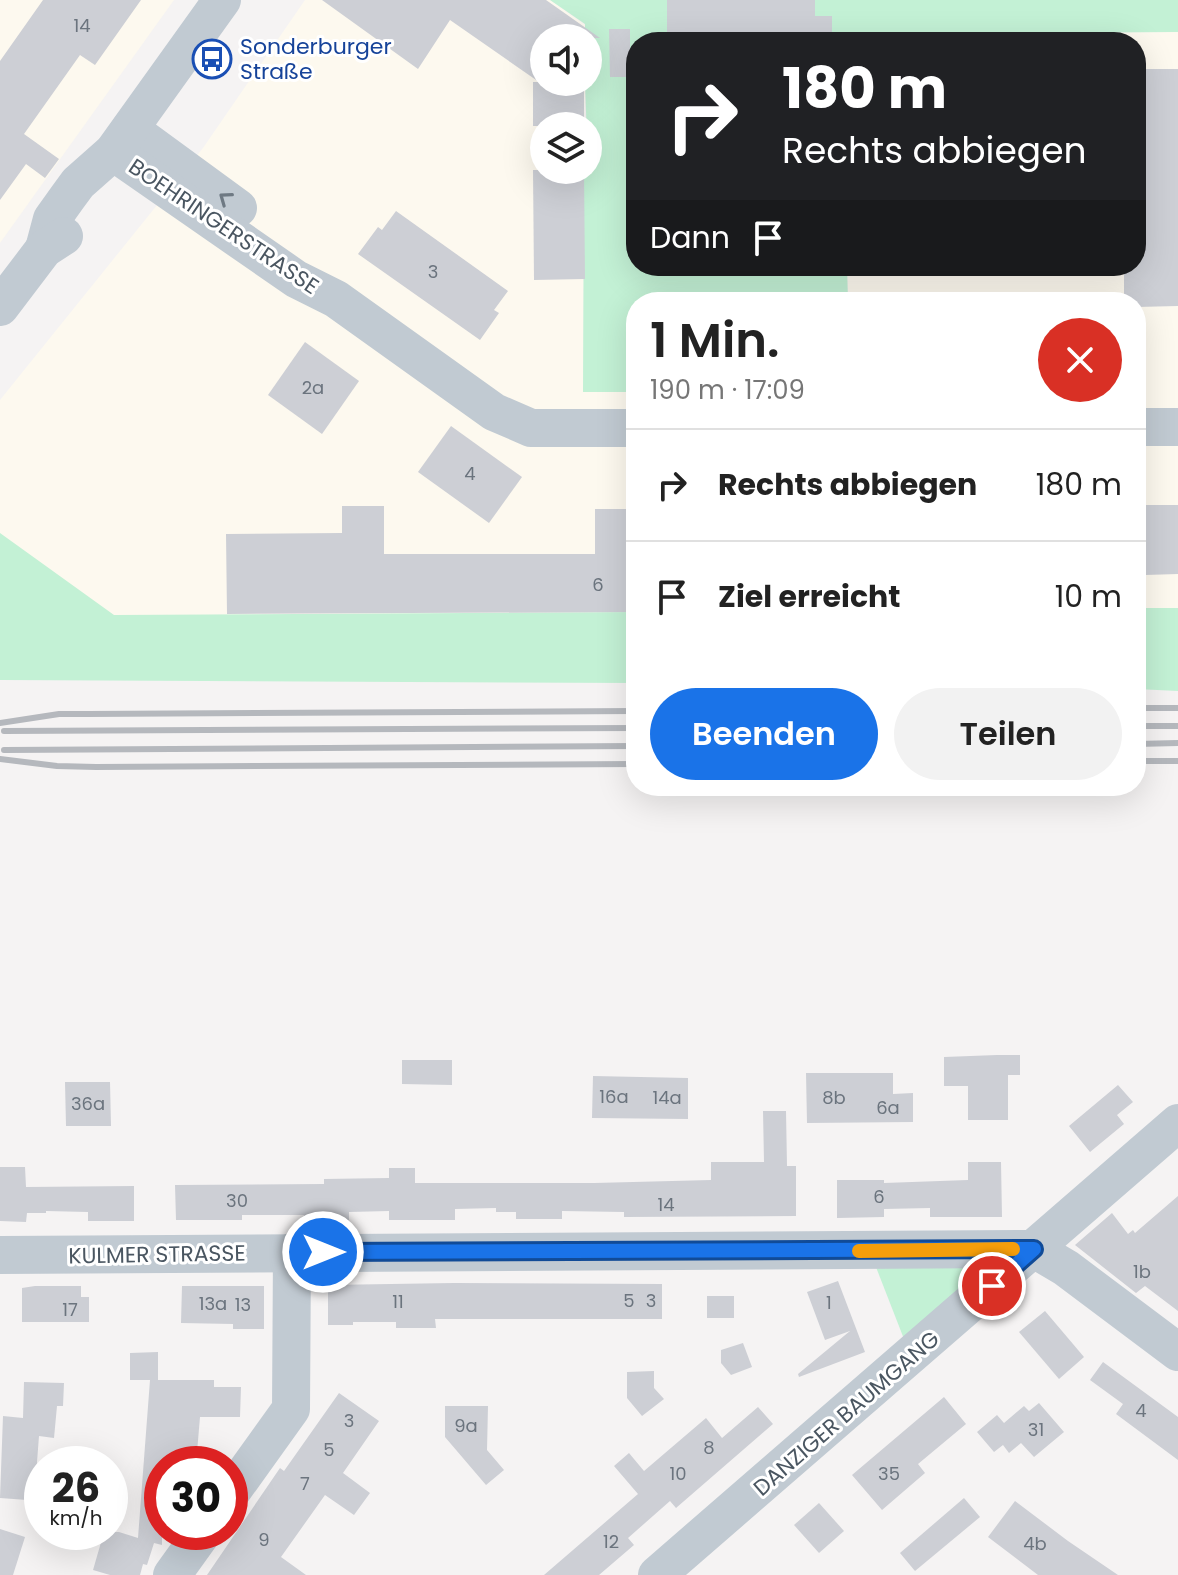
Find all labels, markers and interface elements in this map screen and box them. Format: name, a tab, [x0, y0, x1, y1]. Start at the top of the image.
house number: 14	[73, 13, 91, 38]
map controls	[530, 24, 602, 184]
button: sound	[530, 24, 602, 96]
place label: Sonderburger Straße	[240, 31, 392, 87]
bus stop icon: Sonderburger Straße	[191, 38, 233, 80]
text: 180 m	[782, 49, 947, 128]
icon: right	[650, 64, 754, 168]
button: layers	[530, 112, 602, 184]
text: Rechts abbiegen	[782, 125, 1087, 176]
street label: BOEHRINGERSTRASSE	[122, 151, 325, 302]
one-way arrow	[219, 193, 233, 208]
text: Dann	[650, 216, 730, 259]
icon: arrive	[746, 216, 790, 260]
house number: 3	[428, 259, 438, 284]
text: 1 Min.	[650, 307, 780, 374]
button: close	[1038, 318, 1122, 402]
text: 190 m · 17:09	[650, 372, 805, 408]
house number: 2a	[302, 375, 324, 400]
house number: 4	[464, 461, 476, 486]
icon: right	[650, 463, 694, 507]
text: Rechts abbiegen	[718, 463, 977, 506]
text: 180 m	[1036, 463, 1122, 506]
house number: 6	[592, 572, 604, 597]
icon: arrive	[650, 575, 694, 619]
text: Ziel erreicht	[718, 575, 900, 618]
text: 10 m	[1055, 575, 1122, 618]
button: Beenden	[650, 688, 878, 780]
button: Teilen	[894, 688, 1122, 780]
house number: 16a	[599, 1084, 629, 1109]
house number: 14a	[652, 1085, 682, 1110]
house number: 8b	[822, 1085, 846, 1110]
house number: 36a	[71, 1091, 105, 1116]
house number: 6a	[876, 1095, 900, 1120]
house number: 6	[873, 1184, 885, 1209]
house number: 30	[226, 1188, 248, 1213]
house number: 14	[657, 1192, 675, 1217]
position arrow	[281, 1210, 365, 1294]
street label: KULMER STRASSE	[68, 1237, 246, 1272]
pin	[958, 1252, 1026, 1320]
house number: 1b	[1133, 1259, 1151, 1284]
icon: arrive	[970, 1264, 1014, 1308]
house number: 5	[623, 1288, 635, 1313]
house number: 3	[646, 1288, 656, 1313]
house number: 11	[392, 1289, 404, 1314]
house number: 1	[826, 1290, 832, 1315]
house number: 13a	[199, 1291, 227, 1316]
house number: 13	[235, 1292, 251, 1317]
house number: 17	[62, 1297, 78, 1322]
street label: DANZIGER BAUMGANG	[747, 1324, 946, 1503]
house number: 4	[1135, 1398, 1147, 1423]
house number: 3	[344, 1408, 354, 1433]
house number: 9a	[454, 1413, 478, 1438]
house number: 31	[1028, 1417, 1044, 1442]
house number: 8	[703, 1435, 715, 1460]
house number: 5	[323, 1437, 335, 1462]
speed limit sign: 30	[144, 1446, 248, 1550]
text: 26	[52, 1460, 100, 1516]
house number: 10	[669, 1461, 687, 1486]
house number: 35	[878, 1461, 900, 1486]
house number: 7	[300, 1471, 310, 1496]
text: km/h	[49, 1504, 103, 1532]
house number: 9	[258, 1527, 270, 1552]
house number: 12	[603, 1529, 619, 1554]
house number: 4b	[1023, 1531, 1047, 1556]

